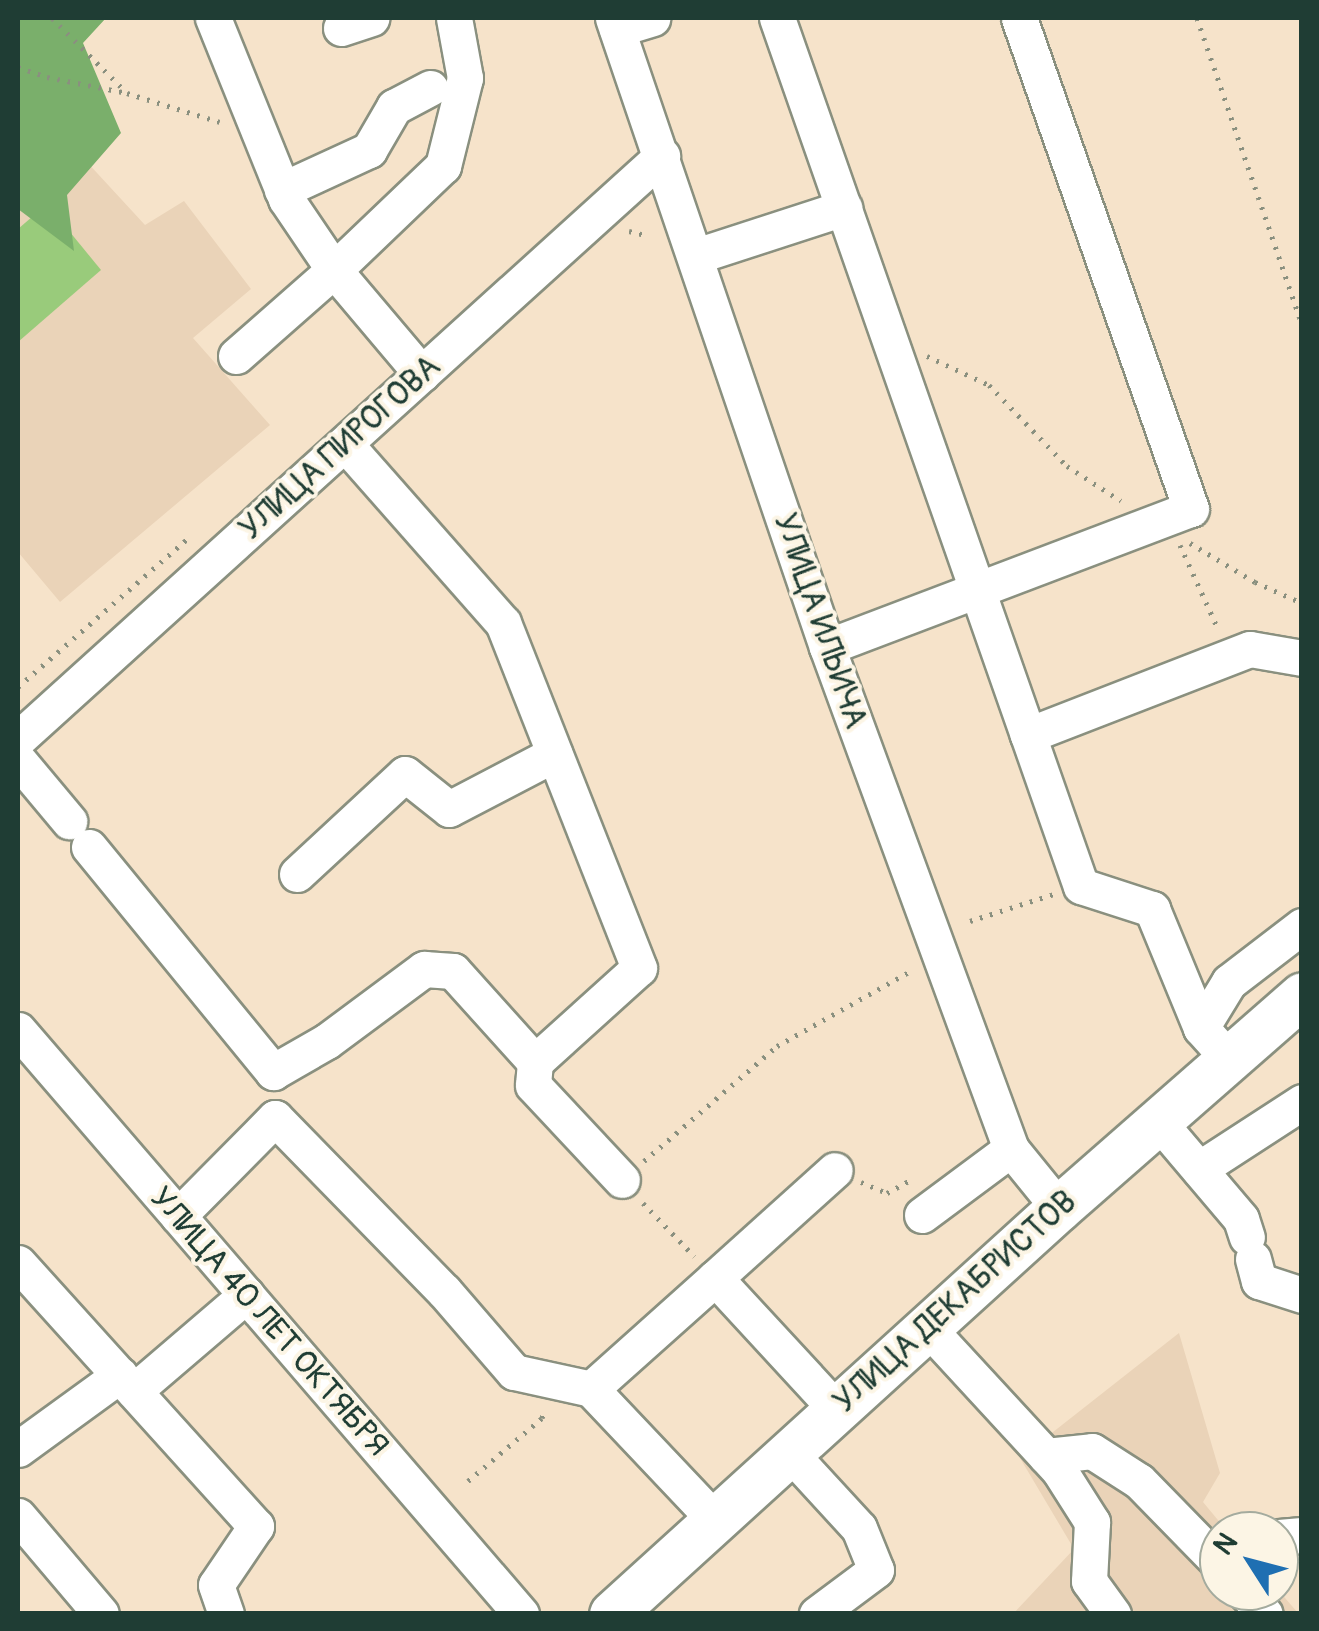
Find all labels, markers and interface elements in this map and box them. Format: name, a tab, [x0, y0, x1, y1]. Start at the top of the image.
street label: УЛИЦА ПИРОГОВА	[232, 348, 448, 548]
street label: УЛИЦА ИЛЬИЧА	[765, 508, 875, 734]
street label: УЛИЦА 40 ЛЕТ ОКТЯБРЯ	[141, 1179, 397, 1465]
street label: УЛИЦА ДЕКАБРИСТОВ	[826, 1183, 1084, 1421]
north arrow	[1199, 1511, 1299, 1611]
text: N	[1206, 1526, 1246, 1562]

